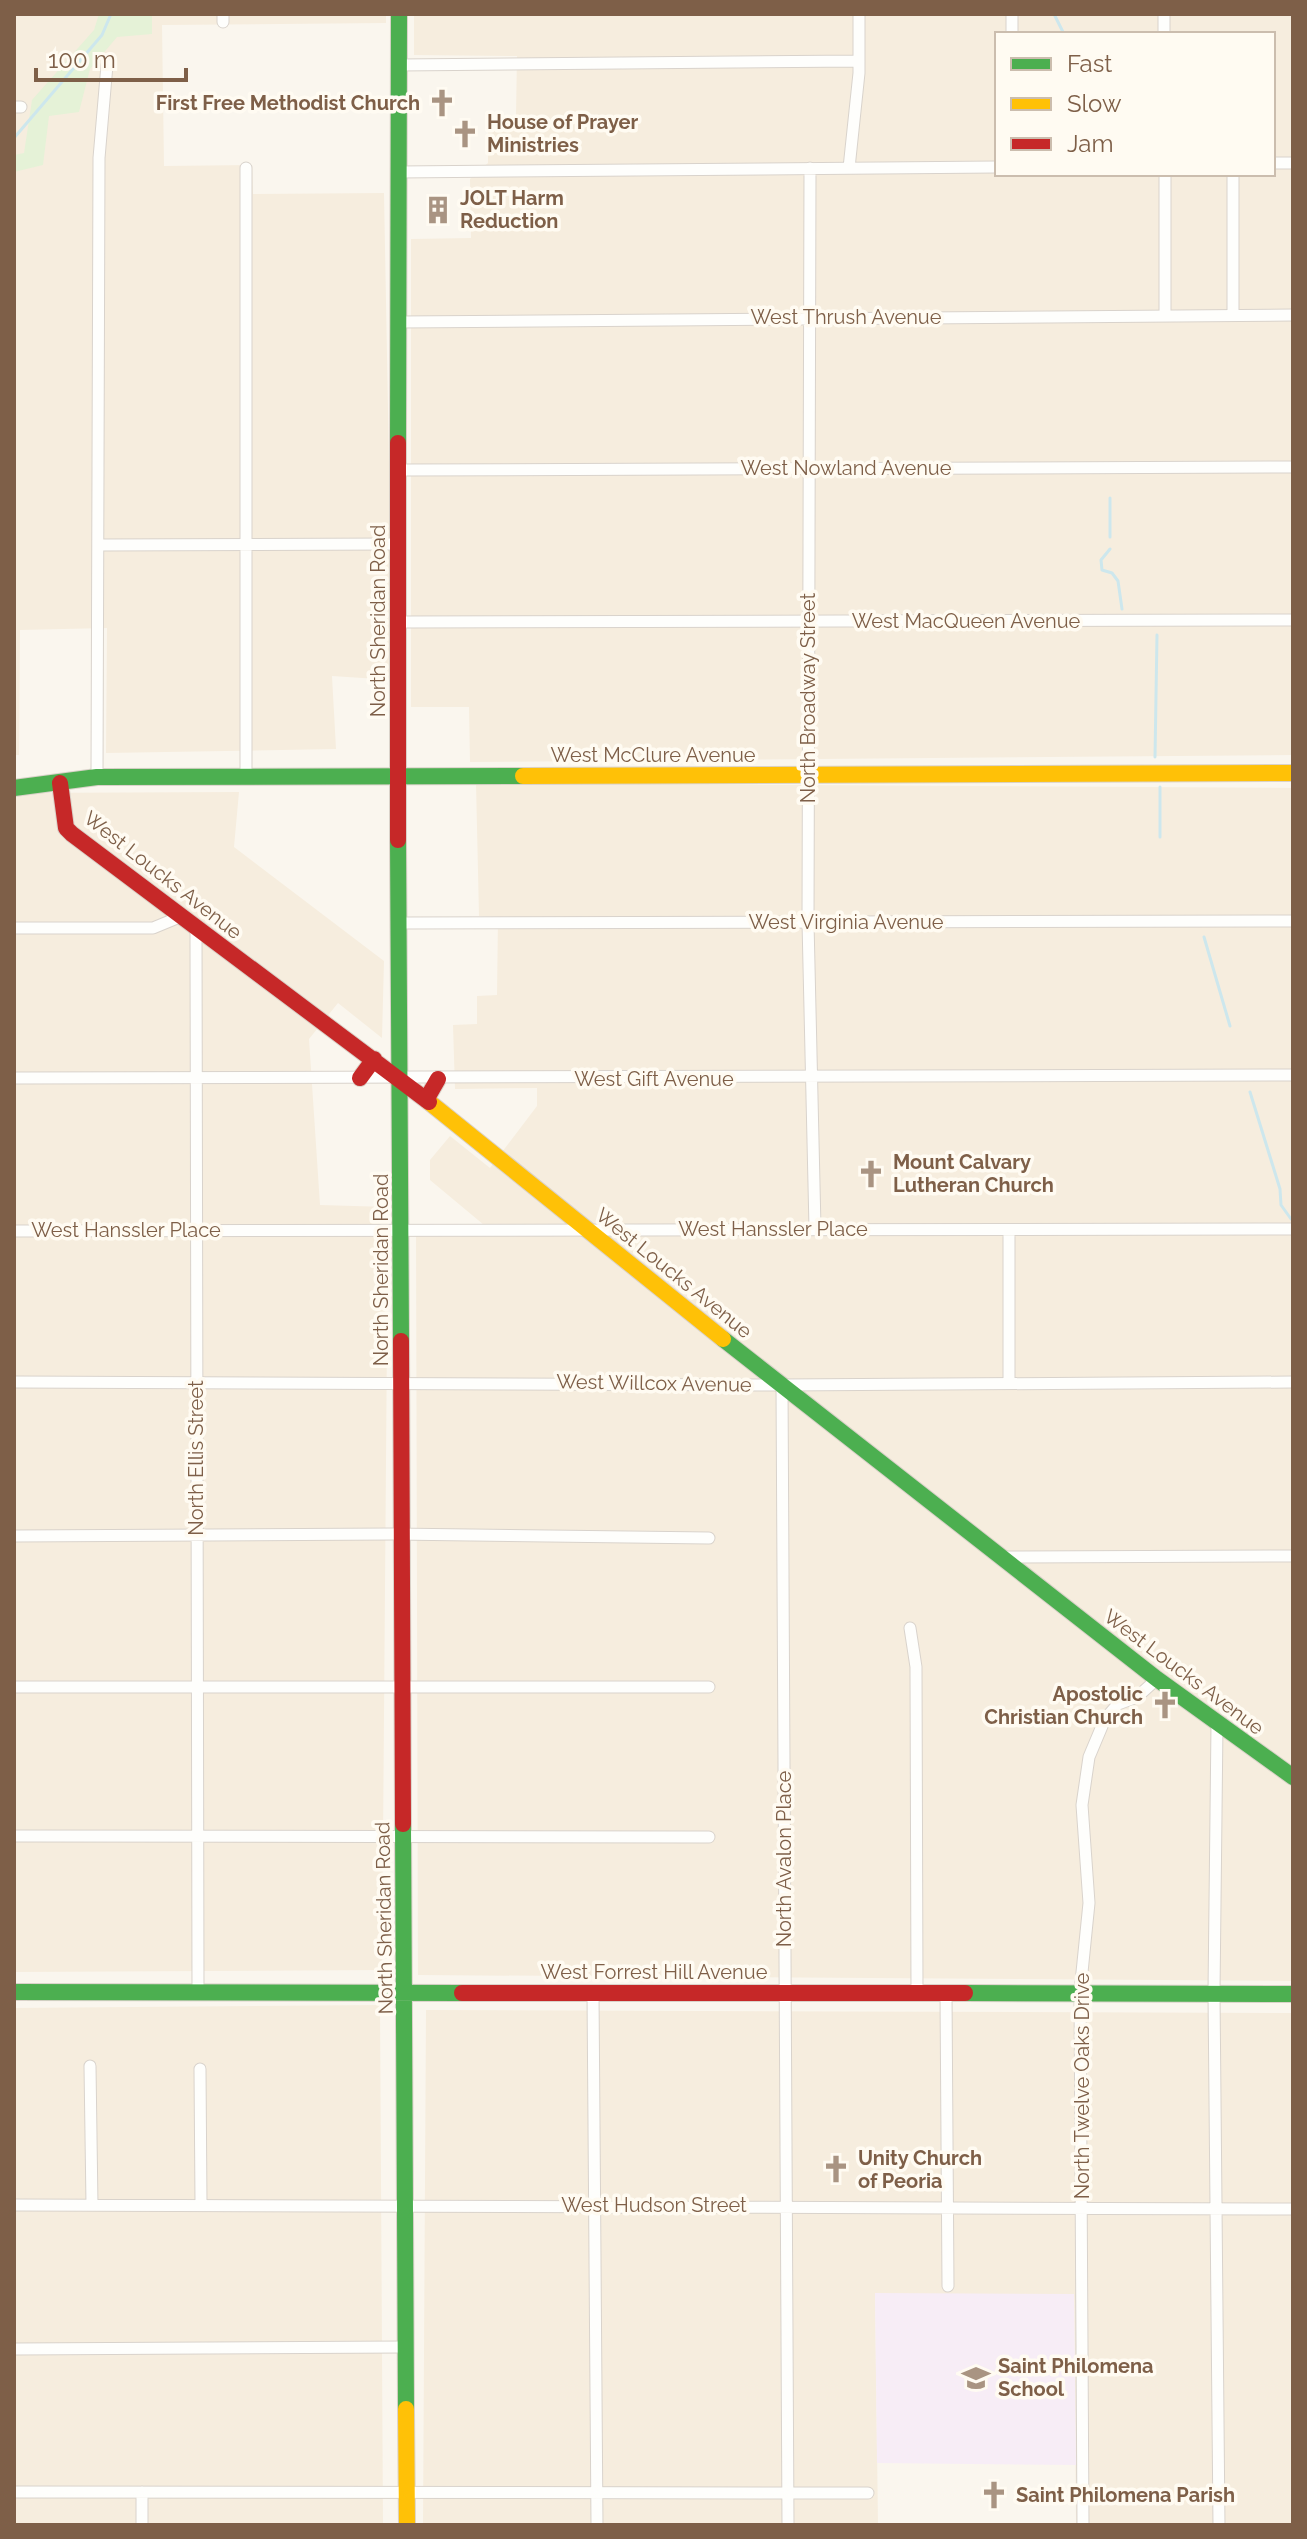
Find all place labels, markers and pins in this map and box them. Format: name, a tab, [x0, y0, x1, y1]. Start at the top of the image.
church icon: First Free Methodist Church	[427, 88, 457, 118]
place label: First Free Methodist Church	[156, 91, 420, 115]
place label: House of Prayer Ministries	[487, 110, 639, 157]
church icon: House of Prayer Ministries	[450, 119, 480, 149]
place label: JOLT Harm Reduction	[460, 186, 564, 233]
building icon: JOLT Harm Reduction	[423, 195, 453, 225]
place label: Mount Calvary Lutheran Church	[893, 1150, 1054, 1197]
church icon: Mount Calvary Lutheran Church	[856, 1159, 886, 1189]
place label: Apostolic Christian Church	[984, 1682, 1143, 1729]
church icon: Apostolic Christian Church	[1150, 1690, 1180, 1720]
place label: Unity Church of Peoria	[858, 2146, 982, 2193]
church icon: Unity Church of Peoria	[821, 2154, 851, 2184]
place label: Saint Philomena School	[998, 2354, 1154, 2401]
school or university icon: Saint Philomena School	[961, 2363, 991, 2393]
church icon: Saint Philomena Parish	[979, 2480, 1009, 2510]
place label: Saint Philomena Parish	[1016, 2483, 1235, 2507]

